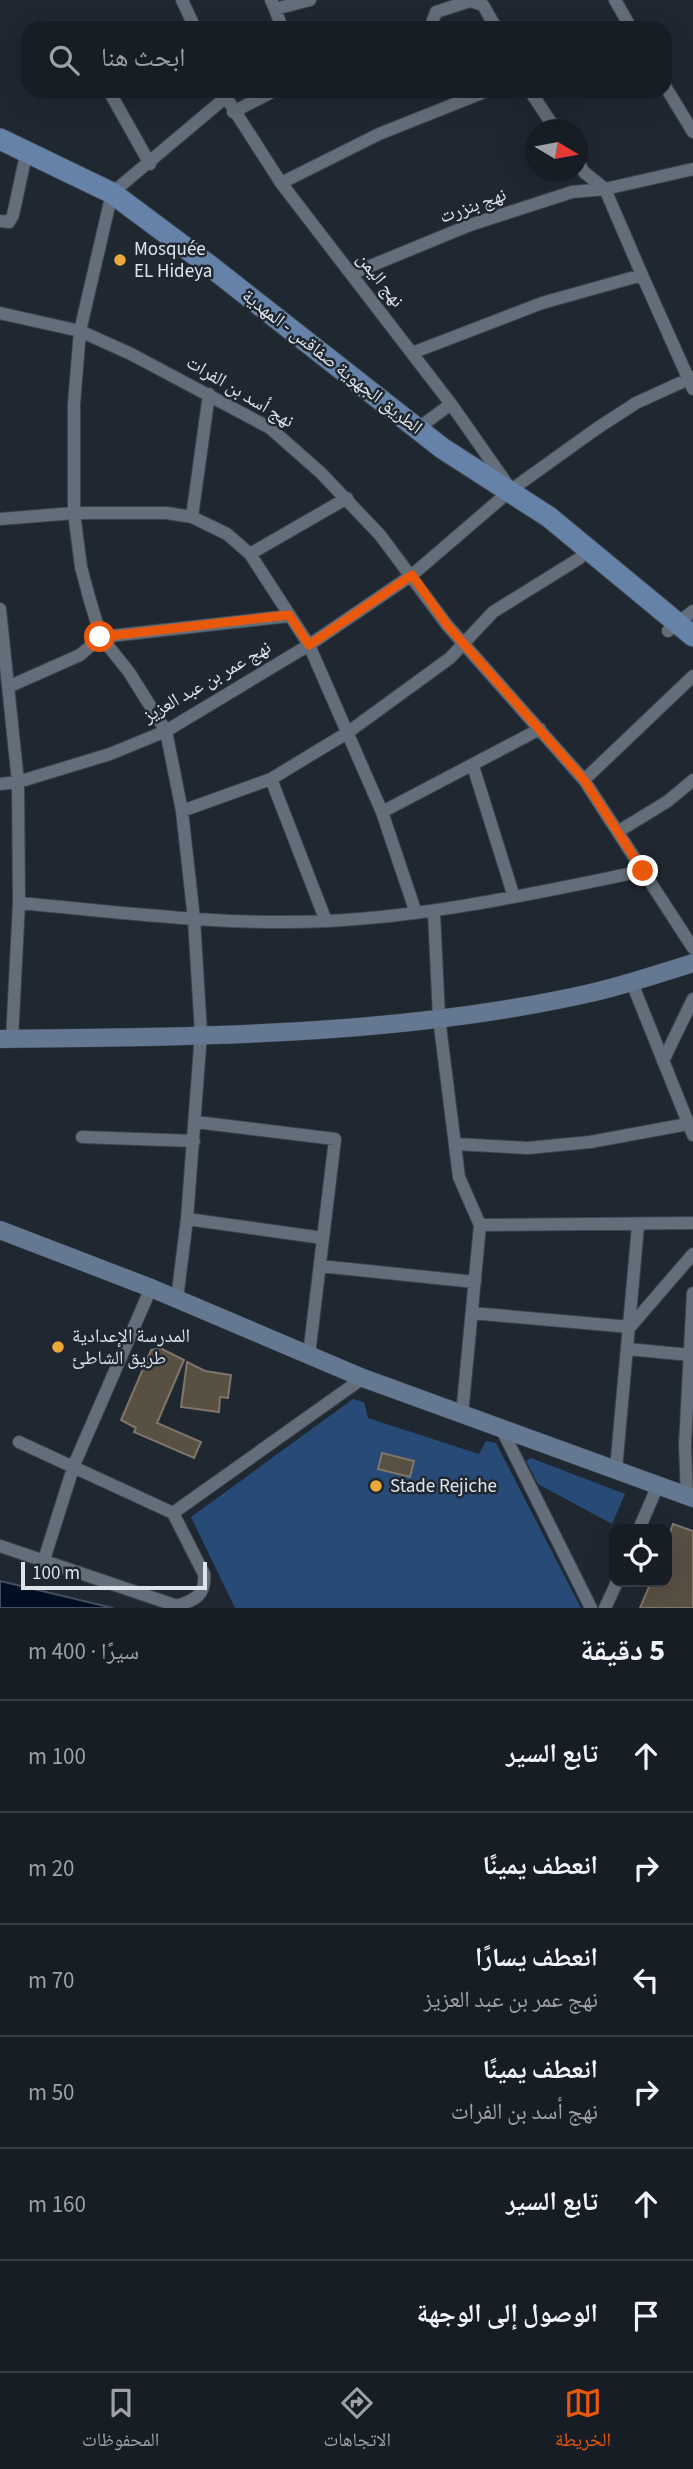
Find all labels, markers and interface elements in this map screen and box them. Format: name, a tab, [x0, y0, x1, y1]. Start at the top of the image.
search box	[21, 21, 672, 98]
text: ابحث هنا	[101, 39, 185, 76]
icon: search	[45, 41, 83, 79]
north arrow	[525, 119, 588, 182]
street label: نهج بنزرت	[436, 181, 510, 231]
place label: Mosquée EL Hideya	[134, 236, 212, 285]
street label: نهج اليمن	[350, 247, 410, 313]
marker: Mosquée EL Hideya	[112, 252, 128, 268]
street label: الطريق الجهوية صفاقس - المهدية	[236, 283, 428, 441]
street label: نهج أسد بن الفرات	[181, 349, 299, 435]
route start	[84, 621, 115, 652]
street label: نهج عمر بن عبد العزيز	[137, 634, 276, 730]
route end	[627, 855, 658, 886]
place label: المدرسة الإعدادية طريق الشاطئ	[72, 1323, 190, 1372]
marker: المدرسة الإعدادية طريق الشاطئ	[50, 1339, 66, 1355]
place label: Stade Rejiche	[390, 1473, 497, 1500]
marker: Stade Rejiche	[368, 1478, 384, 1494]
map controls	[609, 1524, 672, 1587]
button: locate	[609, 1524, 672, 1587]
scale bar	[21, 1559, 206, 1591]
text: 100 m	[32, 1560, 80, 1587]
text: 5 دقيقة	[580, 1629, 665, 1672]
text: سيرًا · 400 m	[28, 1635, 139, 1668]
text: تابع السير	[506, 1735, 598, 1772]
icon: ahead	[627, 1737, 665, 1775]
text: 100 m	[28, 1740, 86, 1773]
text: انعطف يمينًا	[483, 1847, 598, 1884]
icon: right	[627, 1849, 665, 1887]
text: 20 m	[28, 1852, 75, 1885]
text: انعطف يسارًا	[475, 1939, 598, 1976]
icon: left	[627, 1961, 665, 1999]
text: 70 m	[28, 1964, 75, 1997]
text: نهج عمر بن عبد العزيز	[423, 1983, 598, 2016]
text: انعطف يمينًا	[483, 2051, 598, 2088]
icon: right	[627, 2073, 665, 2111]
text: 50 m	[28, 2076, 75, 2109]
text: نهج أسد بن الفرات	[451, 2095, 598, 2128]
text: تابع السير	[506, 2183, 598, 2220]
icon: ahead	[627, 2185, 665, 2223]
text: 160 m	[28, 2188, 86, 2221]
text: الوصول إلى الوجهة	[417, 2295, 598, 2332]
icon: arrive	[627, 2297, 665, 2335]
tab: المحفوظات	[82, 2384, 159, 2458]
tab: الاتجاهات	[323, 2384, 391, 2458]
tab: الخريطة	[555, 2384, 611, 2458]

